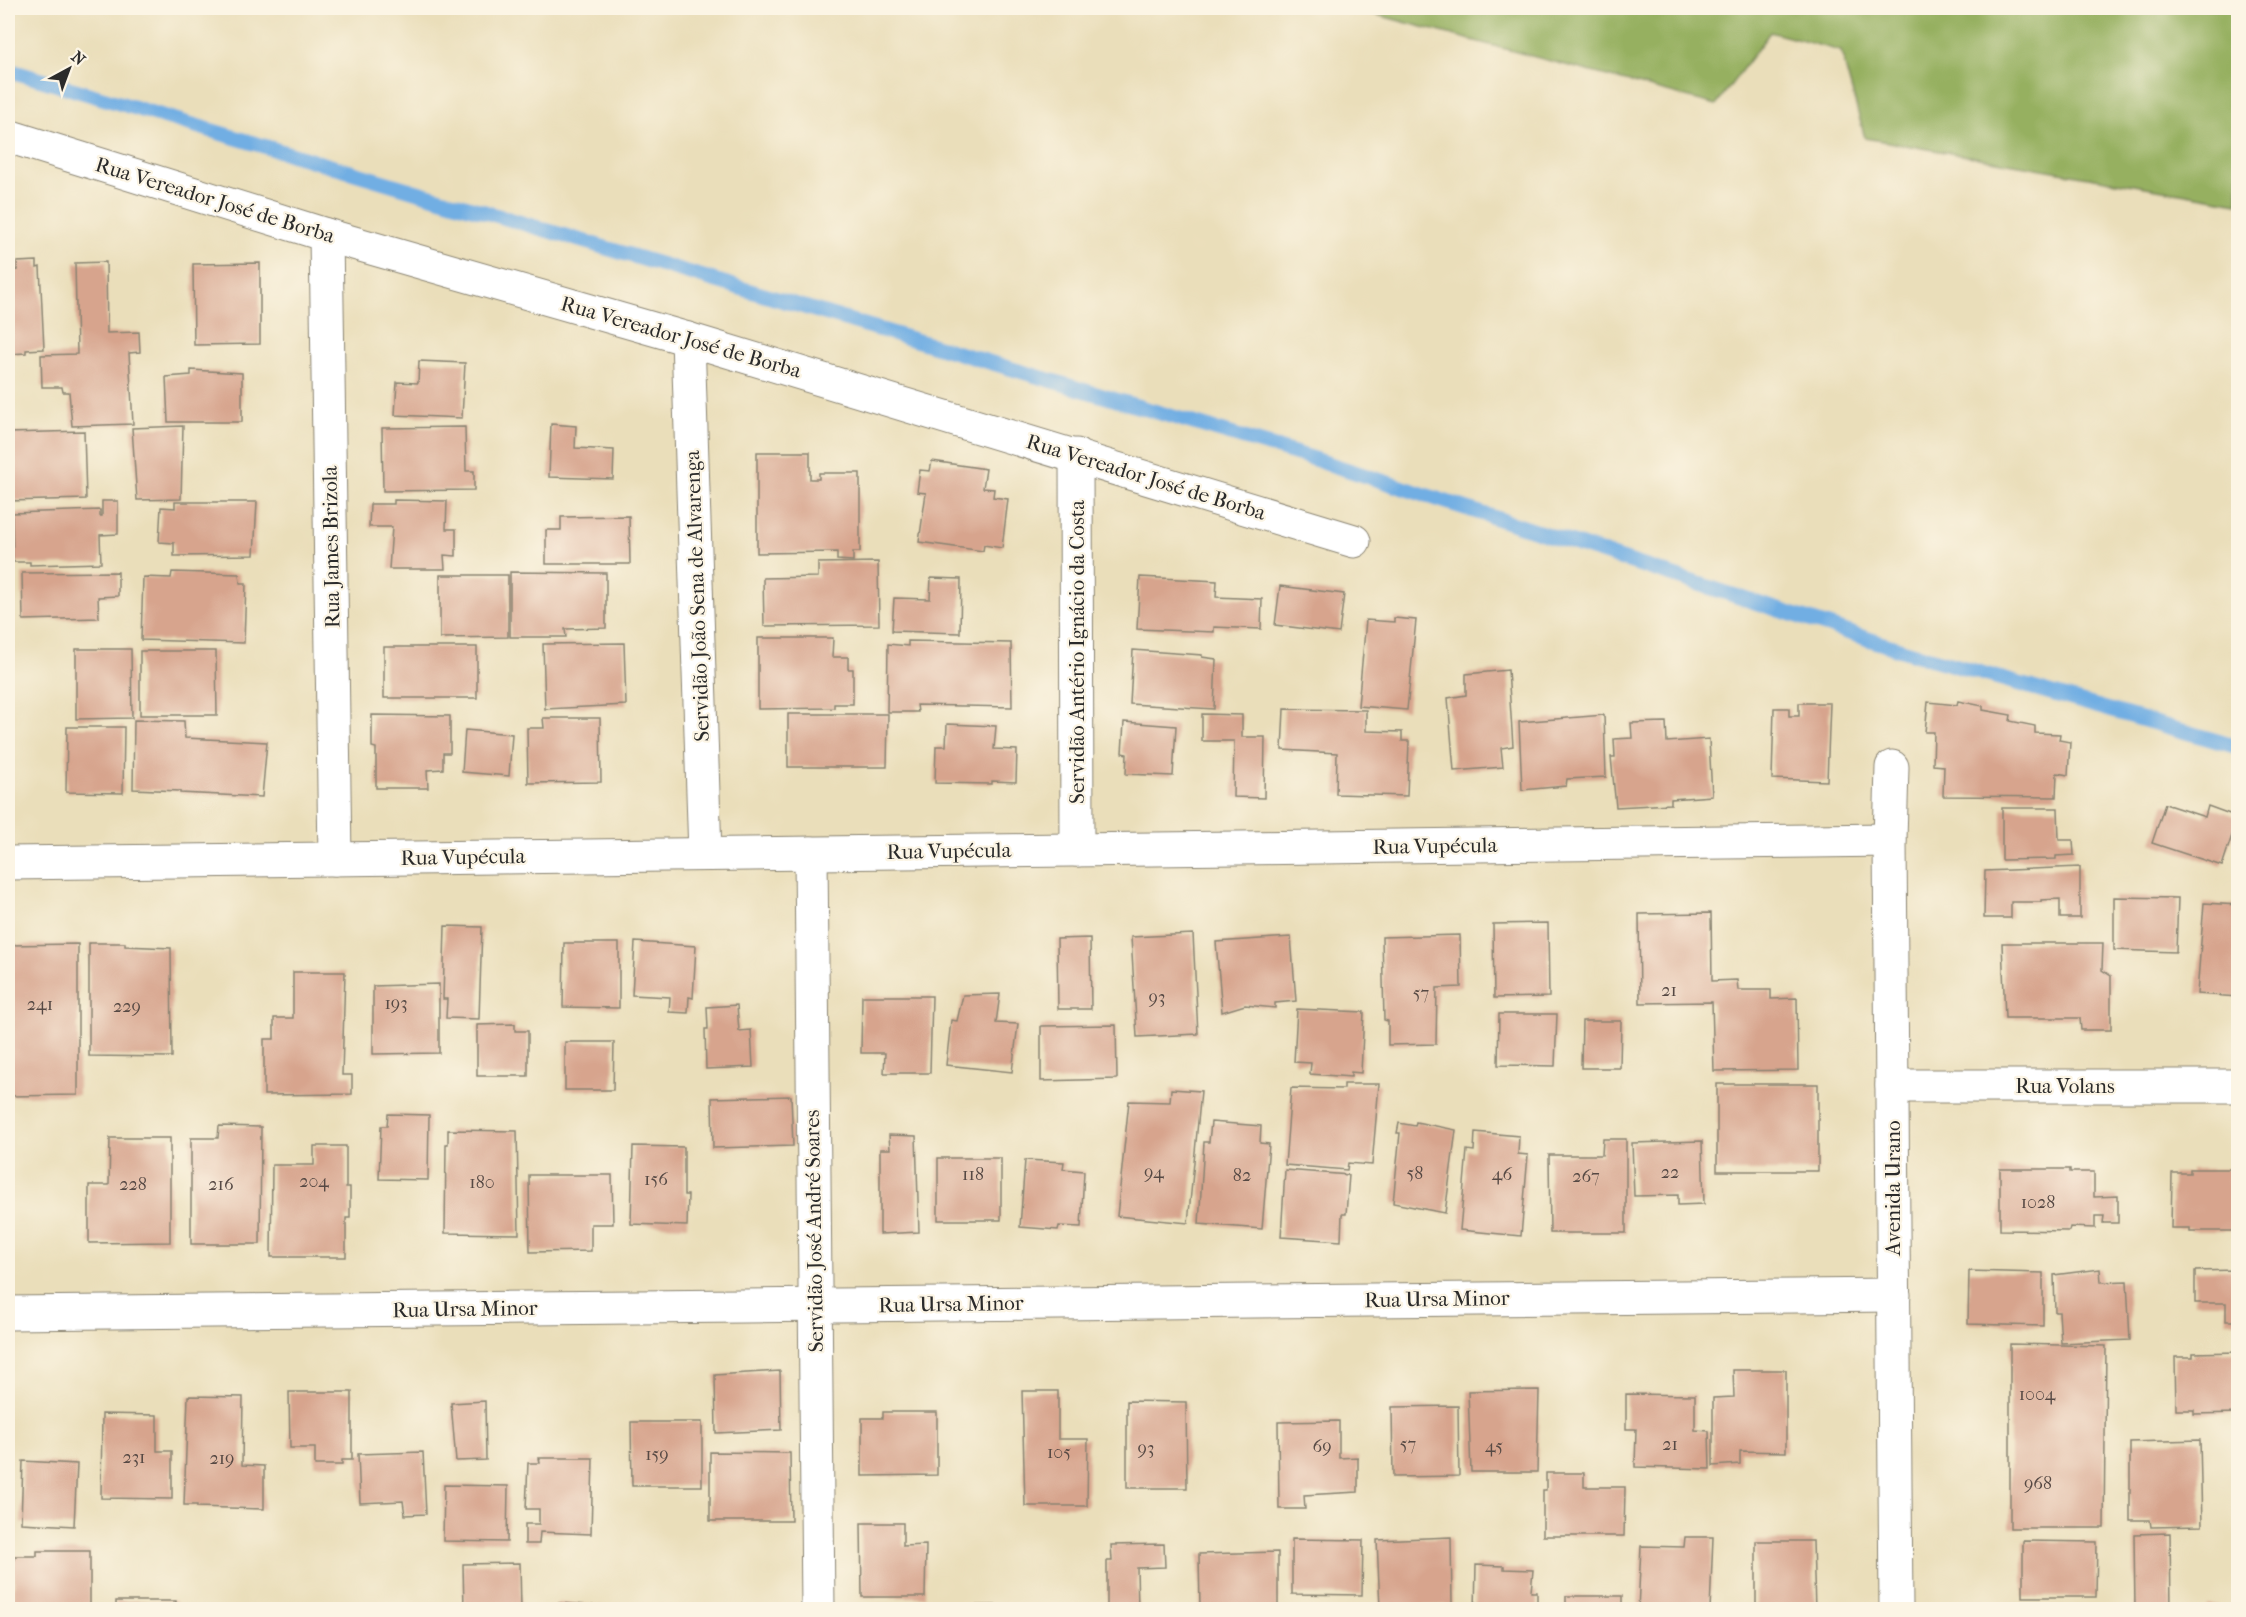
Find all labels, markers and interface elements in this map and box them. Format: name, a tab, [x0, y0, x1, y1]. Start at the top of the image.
north arrow	[39, 39, 99, 99]
text: N	[68, 47, 90, 70]
street label: Rua Vereador José de Borba	[92, 152, 338, 248]
street label: Rua Vereador José de Borba	[558, 291, 804, 383]
street label: Rua Vereador José de Borba	[1023, 429, 1269, 525]
street label: Servidão João Sena de Alvarenga	[680, 450, 714, 742]
street label: Rua James Brizola	[318, 465, 344, 628]
street label: Servidão Antério Ignácio da Costa	[1065, 500, 1089, 804]
street label: Rua Vupécula	[1373, 833, 1498, 859]
street label: Rua Vupécula	[887, 838, 1012, 864]
street label: Rua Vupécula	[401, 844, 526, 870]
house number: 21	[1661, 980, 1677, 1001]
house number: 57	[1413, 983, 1430, 1004]
house number: 93	[1149, 987, 1165, 1008]
house number: 193	[384, 993, 408, 1014]
house number: 241	[27, 994, 53, 1015]
house number: 229	[113, 996, 141, 1017]
street label: Rua Volans	[2015, 1074, 2115, 1098]
street label: Servidão José André Soares	[800, 1109, 828, 1353]
street label: Avenida Urano	[1881, 1120, 1905, 1257]
house number: 94	[1144, 1162, 1164, 1183]
house number: 22	[1661, 1162, 1679, 1183]
house number: 58	[1407, 1163, 1423, 1184]
house number: 118	[962, 1164, 984, 1185]
house number: 46	[1492, 1164, 1512, 1185]
house number: 82	[1233, 1165, 1251, 1186]
house number: 267	[1572, 1166, 1600, 1187]
house number: 156	[644, 1169, 668, 1190]
house number: 204	[299, 1171, 329, 1192]
house number: 180	[469, 1172, 495, 1193]
house number: 228	[119, 1174, 147, 1195]
house number: 216	[208, 1174, 234, 1195]
house number: 1028	[2021, 1192, 2055, 1213]
street label: Rua Ursa Minor	[1364, 1286, 1510, 1312]
street label: Rua Ursa Minor	[878, 1291, 1024, 1317]
street label: Rua Ursa Minor	[392, 1296, 538, 1322]
house number: 1004	[2019, 1384, 2056, 1405]
house number: 57	[1400, 1434, 1417, 1455]
house number: 21	[1662, 1434, 1678, 1455]
house number: 69	[1312, 1436, 1332, 1457]
house number: 45	[1485, 1436, 1503, 1457]
house number: 93	[1138, 1438, 1154, 1459]
house number: 105	[1047, 1442, 1071, 1463]
house number: 159	[645, 1444, 669, 1465]
house number: 231	[122, 1447, 146, 1468]
house number: 219	[209, 1448, 235, 1469]
house number: 968	[2024, 1473, 2052, 1494]

